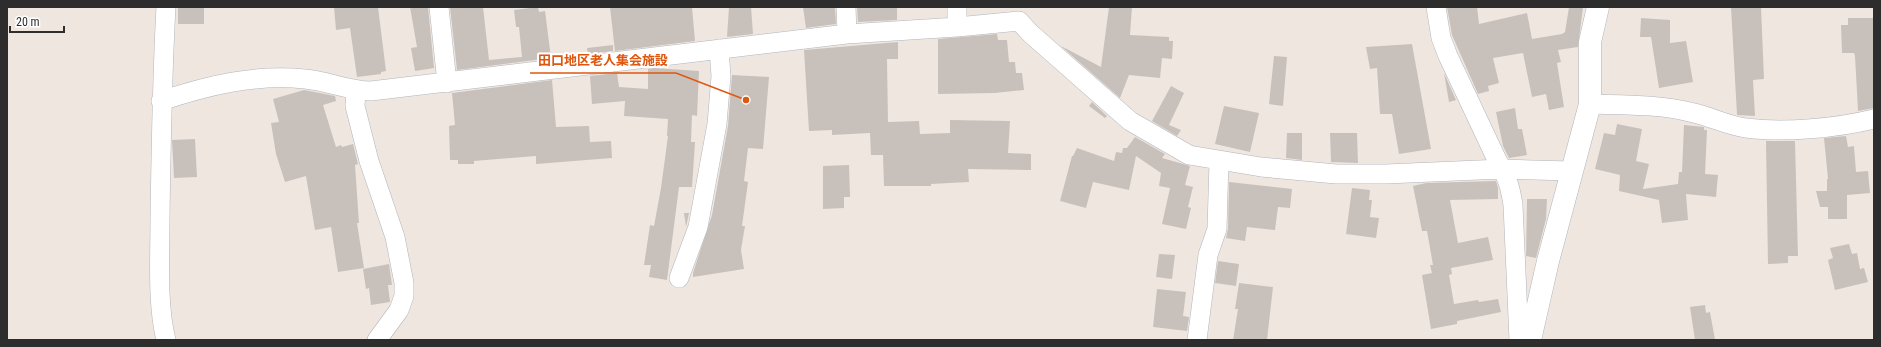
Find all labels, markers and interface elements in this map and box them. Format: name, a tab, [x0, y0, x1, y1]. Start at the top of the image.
scale bar	[10, 8, 64, 34]
text: 20 m	[16, 15, 40, 29]
callout: 田口地区老人集会施設	[530, 48, 676, 73]
text: 田口地区老人集会施設	[538, 53, 668, 68]

